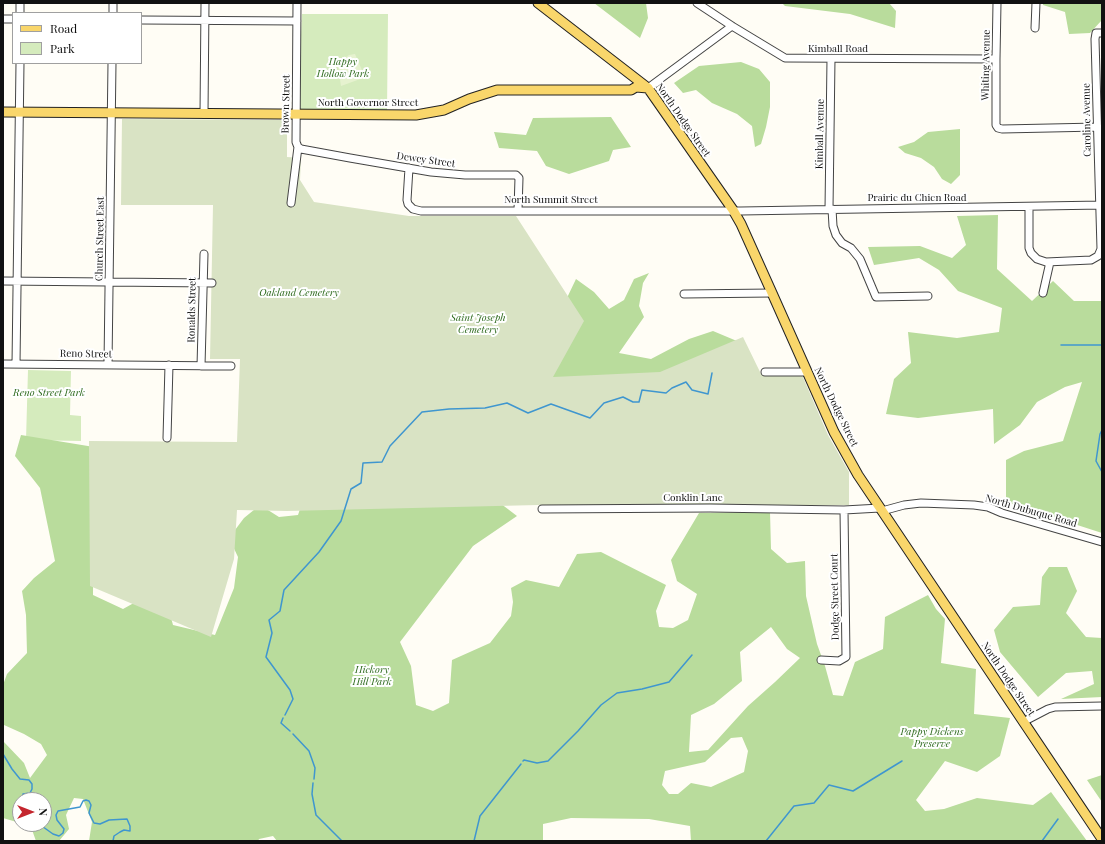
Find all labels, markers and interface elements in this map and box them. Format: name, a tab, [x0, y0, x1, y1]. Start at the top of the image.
legend	[12, 12, 142, 64]
text: Road	[50, 20, 77, 36]
street label: Whiting Avenue	[979, 29, 993, 101]
text: Park	[50, 40, 75, 56]
street label: Kimball Road	[808, 43, 868, 55]
park label: Happy Hollow Park	[317, 56, 369, 80]
street label: Brown Street	[279, 74, 293, 134]
street label: North Dodge Street	[653, 81, 713, 159]
street label: Caroline Avenue	[1080, 83, 1094, 157]
street label: North Governor Street	[318, 97, 418, 109]
street label: Kimball Avenue	[813, 99, 827, 169]
street label: Dewey Street	[396, 150, 456, 170]
street label: Prairie du Chien Road	[867, 192, 967, 204]
street label: North Summit Street	[504, 194, 598, 206]
street label: Church Street East	[93, 197, 107, 281]
street label: Ronalds Street	[185, 277, 199, 343]
park label: Oakland Cemetery	[259, 287, 339, 299]
park label: Saint Joseph Cemetery	[450, 312, 506, 336]
street label: Reno Street	[60, 348, 112, 360]
street label: North Dodge Street	[812, 365, 860, 449]
park label: Reno Street Park	[13, 387, 85, 399]
street label: Conklin Lane	[663, 492, 723, 504]
street label: North Dubuque Road	[984, 492, 1078, 530]
street label: Dodge Street Court	[828, 554, 842, 640]
street label: North Dodge Street	[979, 640, 1037, 718]
park label: Hickory Hill Park	[352, 664, 392, 688]
park label: Pappy Dickens Preserve	[900, 726, 964, 750]
north arrow	[12, 792, 52, 832]
text: N	[36, 808, 51, 816]

